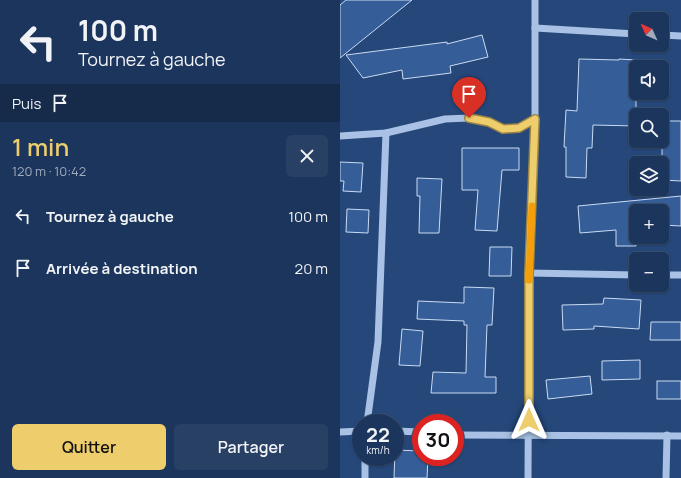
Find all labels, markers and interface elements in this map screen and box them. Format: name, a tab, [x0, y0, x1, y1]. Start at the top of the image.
text: 100 m	[78, 11, 158, 49]
north arrow	[629, 12, 669, 52]
map controls	[629, 12, 669, 292]
icon: left	[12, 16, 64, 68]
text: Tournez à gauche	[78, 47, 226, 71]
button: sound	[629, 60, 669, 100]
pin	[452, 77, 486, 118]
icon: arrive	[458, 83, 480, 105]
icon: arrive	[49, 92, 71, 114]
text: Puis	[12, 93, 41, 114]
button: search	[629, 108, 669, 148]
text: 1 min	[12, 130, 69, 163]
button: close	[286, 135, 328, 177]
button: layers	[629, 156, 669, 196]
text: 120 m · 10:42	[12, 162, 86, 180]
button: +	[629, 204, 669, 244]
icon: left	[12, 205, 34, 227]
text: Tournez à gauche	[46, 206, 174, 227]
text: 100 m	[288, 206, 328, 227]
button: −	[629, 252, 669, 292]
icon: arrive	[12, 257, 34, 279]
text: Arrivée à destination	[46, 258, 198, 279]
text: 20 m	[295, 258, 328, 279]
position arrow	[508, 399, 550, 441]
speed limit sign: 30	[412, 414, 464, 466]
text: 22	[366, 421, 390, 448]
button: Quitter	[12, 424, 166, 470]
button: Partager	[174, 424, 328, 470]
text: km/h	[366, 443, 390, 457]

